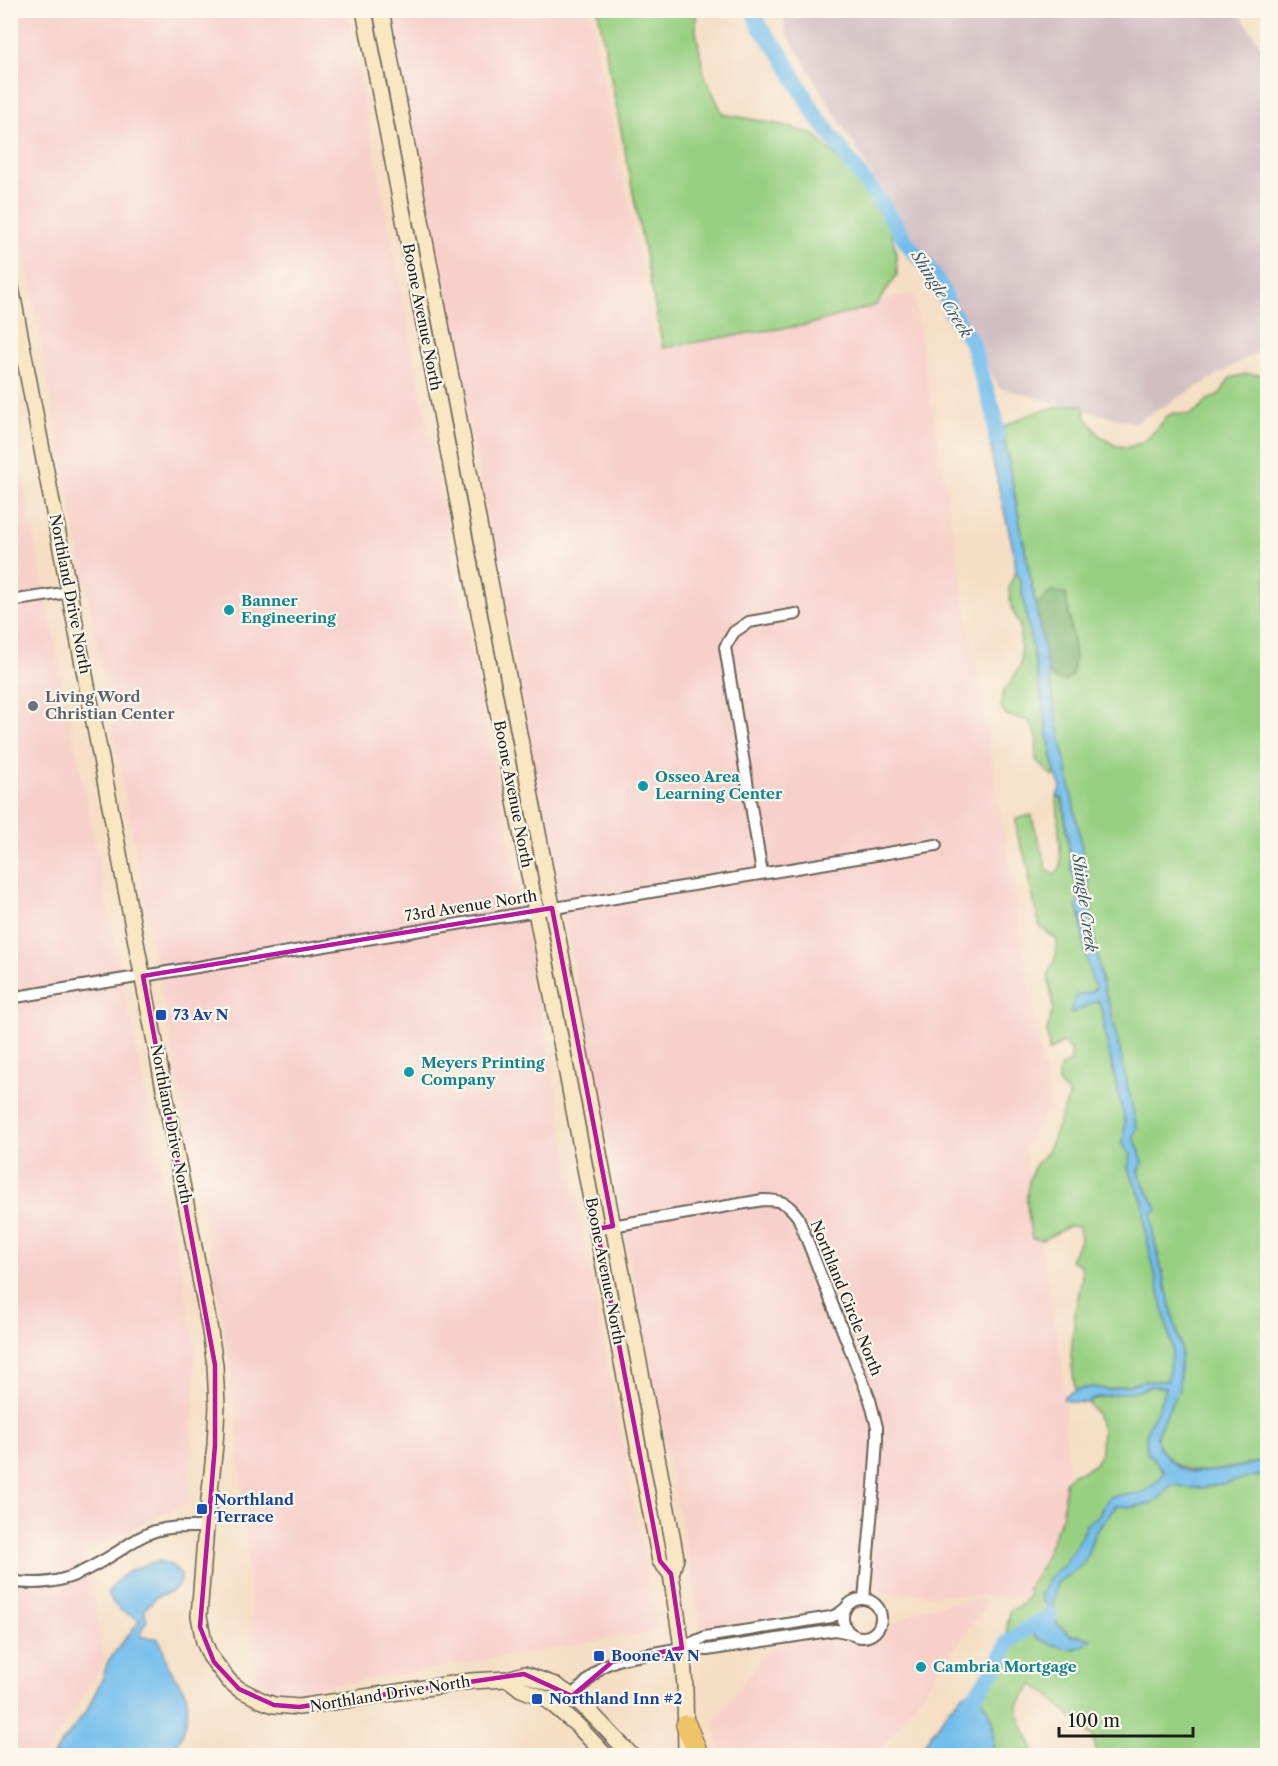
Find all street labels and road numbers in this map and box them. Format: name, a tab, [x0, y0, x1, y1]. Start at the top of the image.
street label: Boone Avenue North	[399, 242, 446, 393]
street label: Northland Drive North	[46, 512, 95, 676]
street label: Boone Avenue North	[490, 719, 537, 870]
street label: 73rd Avenue North	[403, 886, 539, 925]
street label: Northland Drive North	[147, 1042, 196, 1206]
street label: Boone Avenue North	[582, 1196, 629, 1347]
street label: Northland Circle North	[807, 1217, 887, 1379]
street label: Northland Drive North	[308, 1671, 472, 1716]

